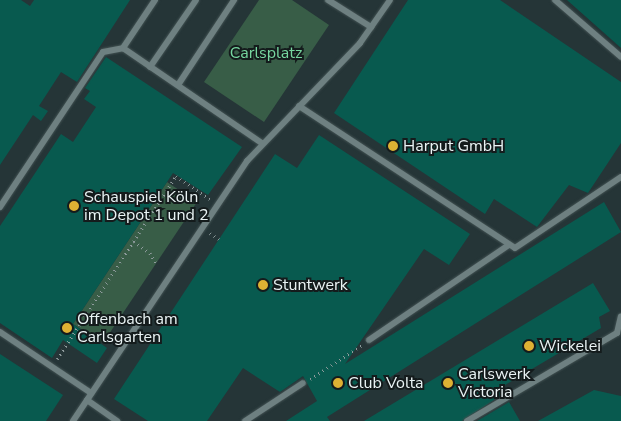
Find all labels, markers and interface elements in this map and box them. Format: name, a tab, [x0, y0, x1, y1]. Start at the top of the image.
park label: Carlsplatz	[230, 43, 302, 63]
place label: Harput GmbH	[403, 136, 504, 156]
marker: Harput GmbH	[387, 140, 399, 152]
place label: Schauspiel Köln im Depot 1 und 2	[84, 187, 209, 225]
marker: Schauspiel Köln im Depot 1 und 2	[68, 200, 80, 212]
place label: Stuntwerk	[273, 275, 348, 295]
marker: Stuntwerk	[257, 279, 269, 291]
place label: Offenbach am Carlsgarten	[77, 309, 178, 347]
marker: Offenbach am Carlsgarten	[61, 322, 73, 334]
place label: Wickelei	[539, 336, 601, 356]
marker: Wickelei	[523, 340, 535, 352]
place label: Carlswerk Victoria	[458, 364, 530, 402]
place label: Club Volta	[348, 373, 424, 393]
marker: Club Volta	[332, 377, 344, 389]
marker: Carlswerk Victoria	[442, 377, 454, 389]

